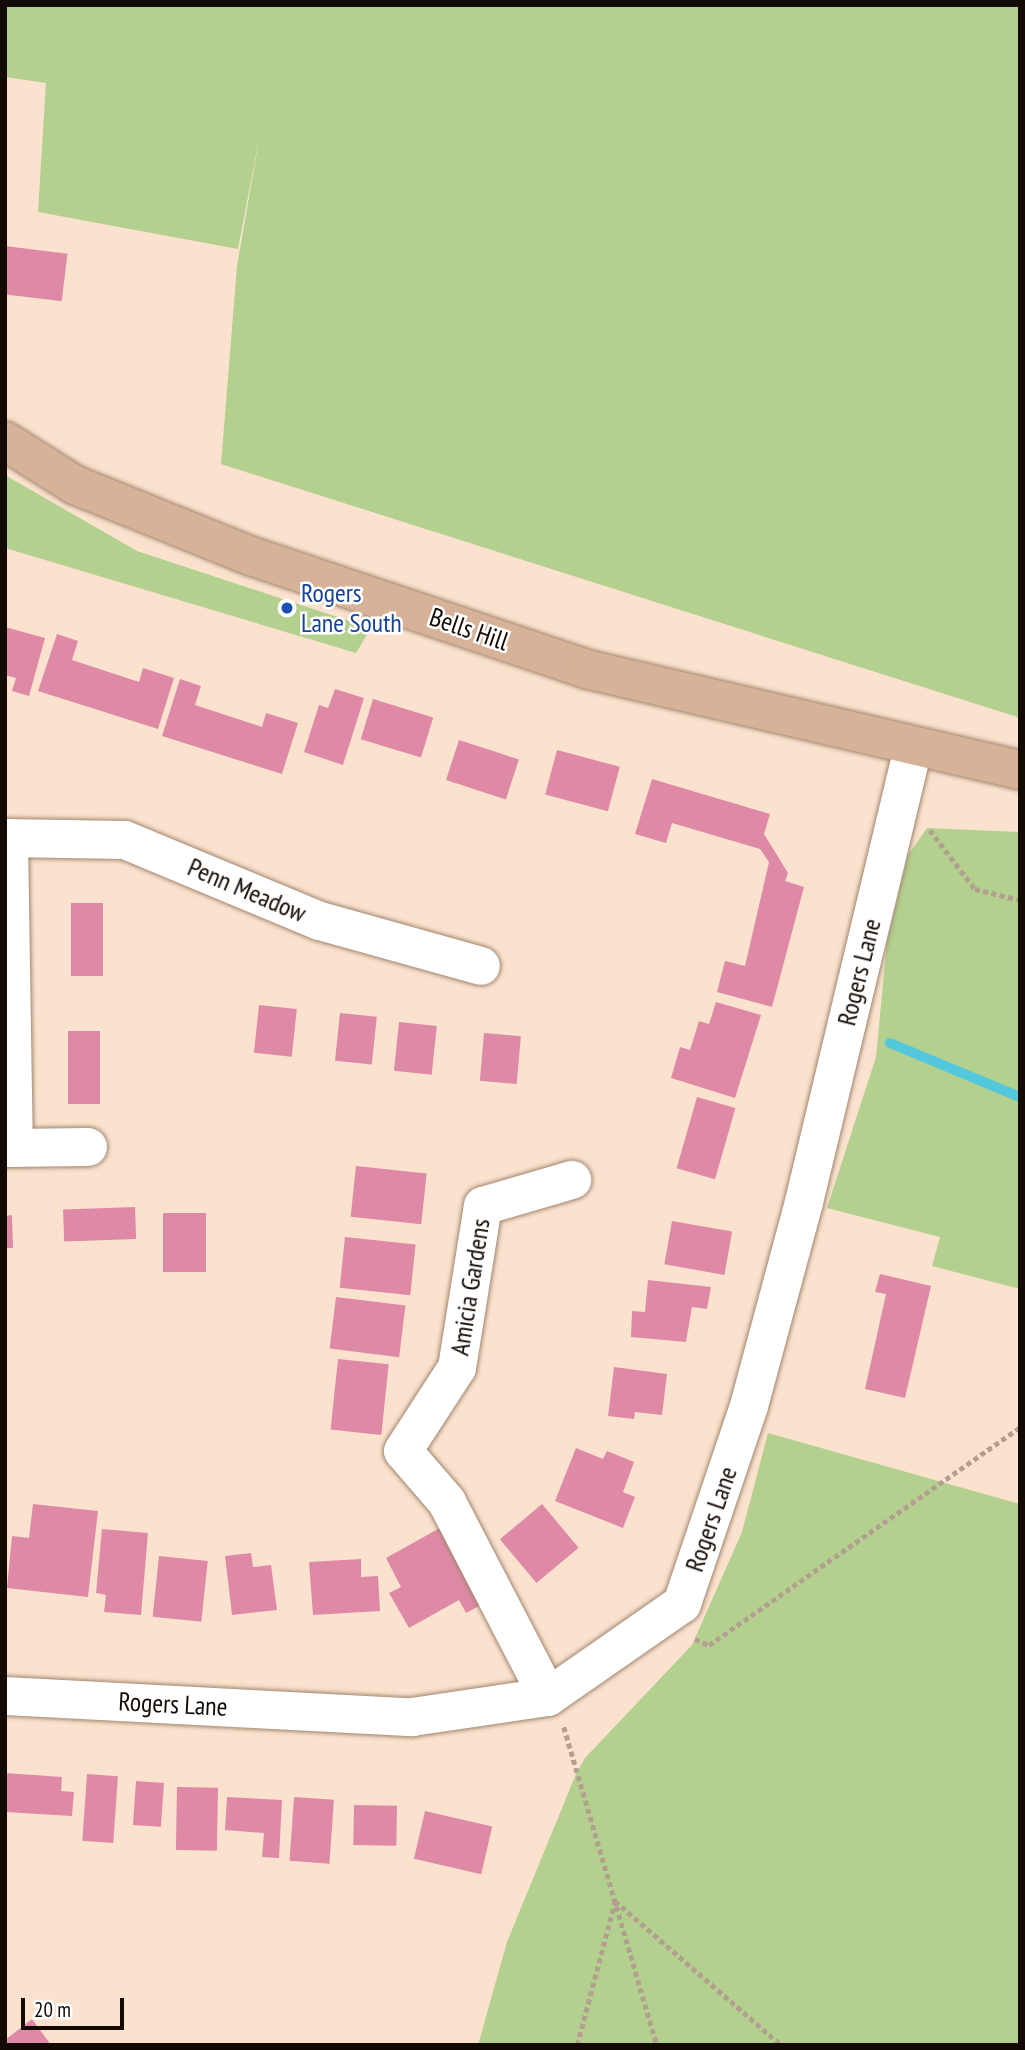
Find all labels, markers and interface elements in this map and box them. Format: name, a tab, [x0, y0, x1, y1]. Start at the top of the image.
place label: Rogers Lane South	[301, 577, 402, 638]
marker: Rogers Lane South	[279, 600, 295, 616]
street label: Bells Hill	[426, 601, 512, 657]
street label: Penn Meadow	[183, 851, 311, 929]
street label: Rogers Lane	[831, 915, 887, 1029]
street label: Amicia Gardens	[444, 1216, 496, 1358]
street label: Rogers Lane	[678, 1462, 744, 1576]
street label: Rogers Lane	[118, 1686, 228, 1722]
scale bar	[24, 1983, 128, 2027]
text: 20 m	[34, 1996, 71, 2023]

